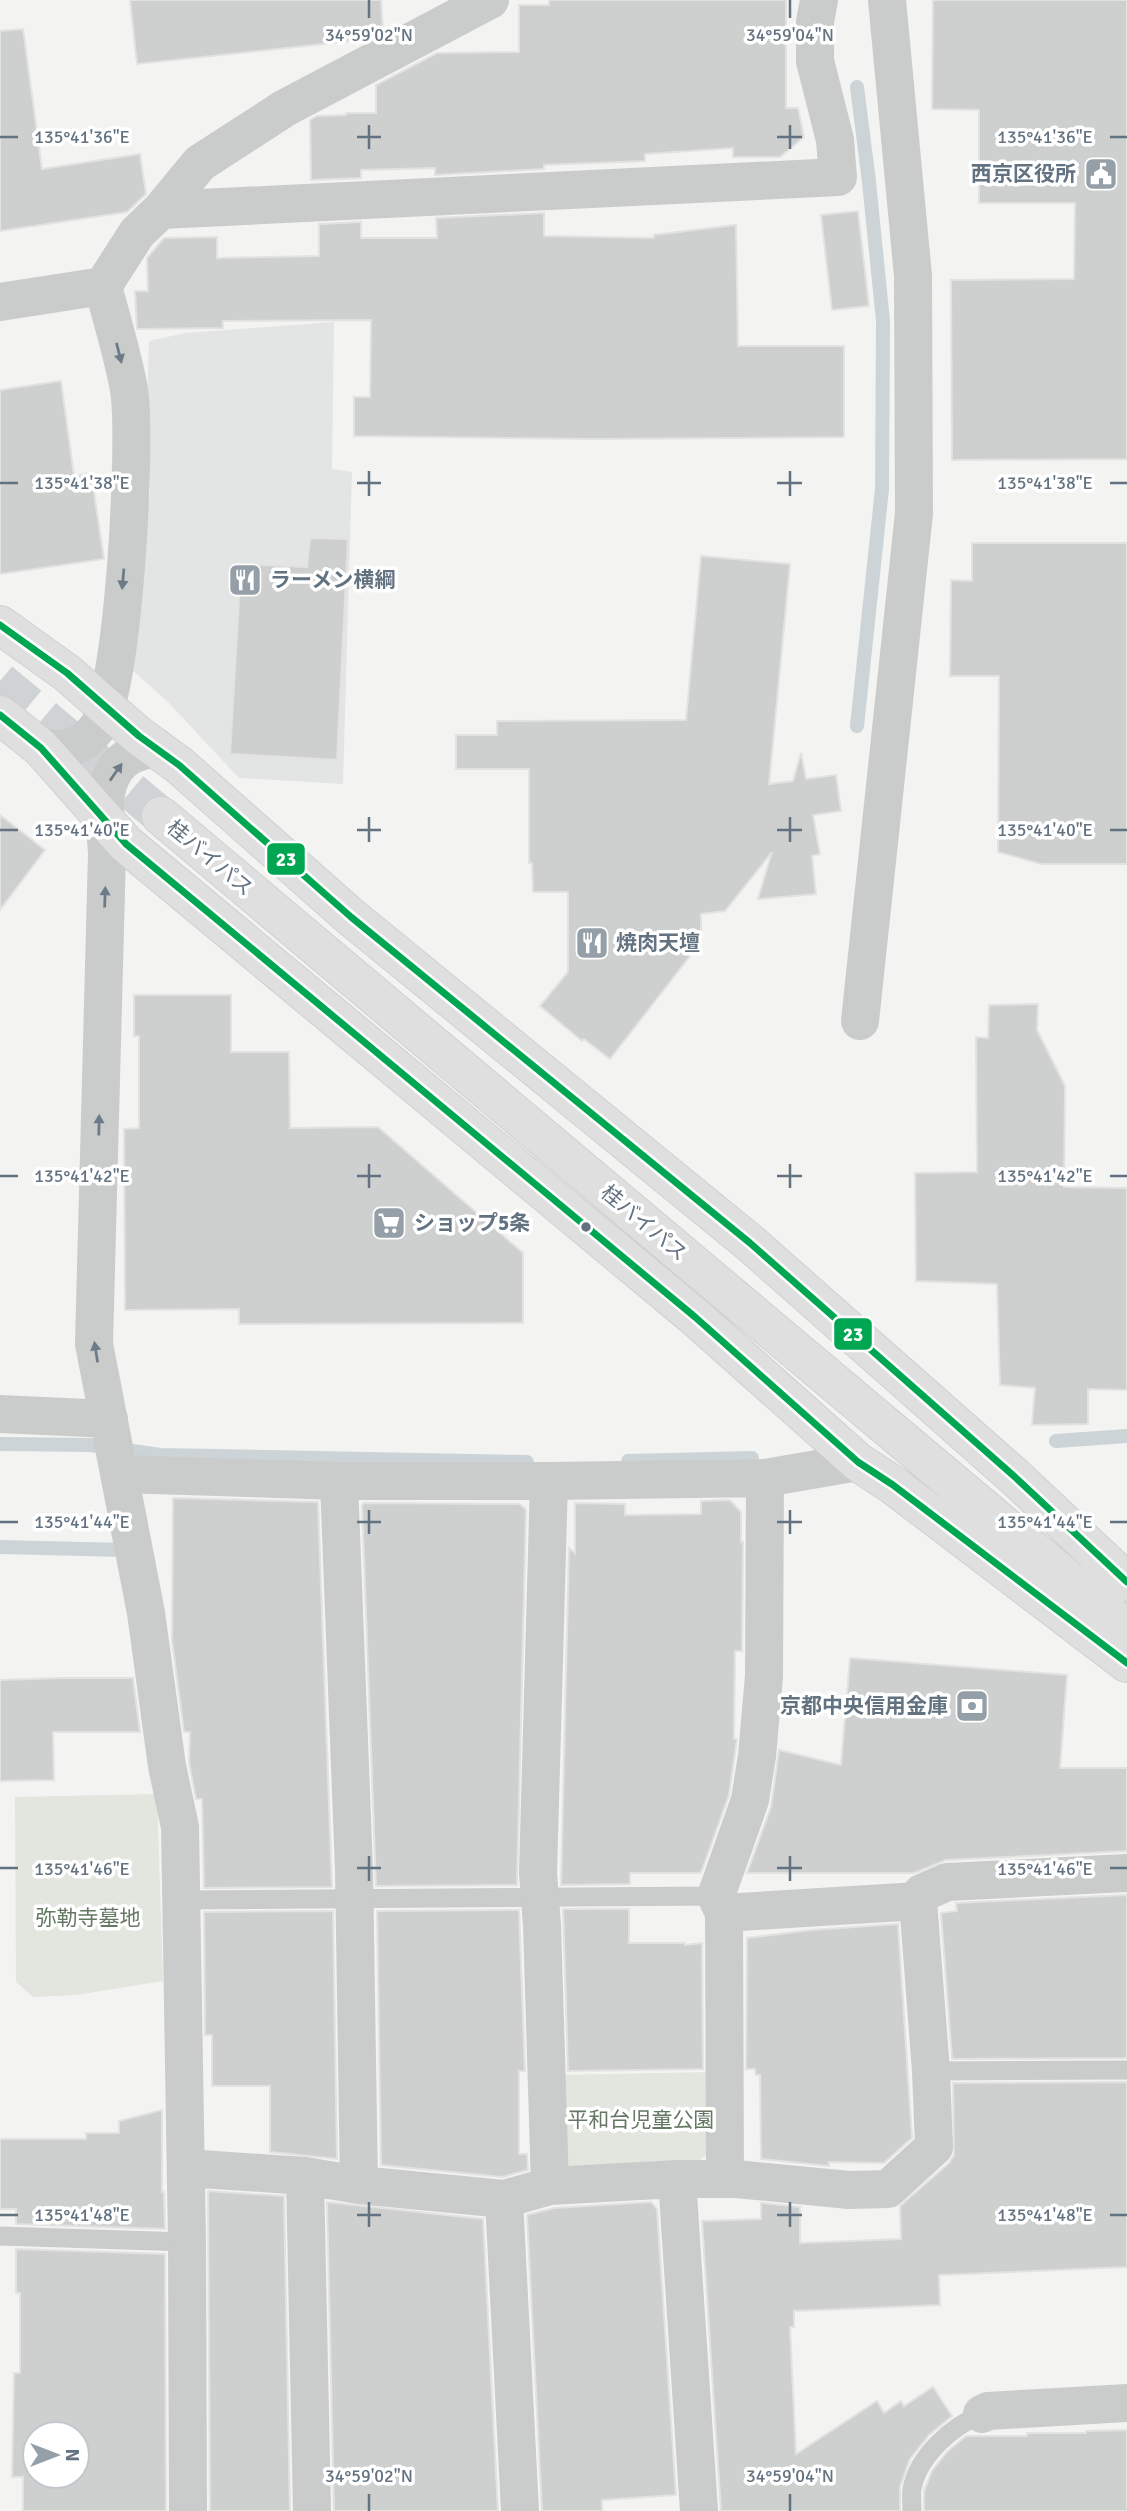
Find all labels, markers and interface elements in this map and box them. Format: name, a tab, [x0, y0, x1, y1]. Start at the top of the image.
text: 34°59'02"N	[325, 24, 413, 46]
text: 34°59'04"N	[746, 24, 834, 46]
text: 135°41'36"E	[34, 126, 130, 148]
text: 135°41'36"E	[997, 126, 1093, 148]
public building icon: 西京区役所	[1082, 155, 1120, 193]
place label: 西京区役所	[971, 161, 1076, 187]
one-way arrow	[114, 342, 125, 364]
text: 135°41'38"E	[34, 472, 130, 494]
text: 135°41'38"E	[997, 472, 1093, 494]
restaurant icon: ラーメン横綱	[226, 561, 264, 599]
place label: ラーメン横綱	[270, 567, 395, 593]
one-way arrow	[117, 568, 128, 590]
one-way arrow	[109, 763, 123, 781]
street label: 桂バイパス	[162, 814, 258, 902]
text: 135°41'40"E	[34, 819, 130, 841]
text: 135°41'40"E	[997, 819, 1093, 841]
line badge: 23	[266, 842, 306, 876]
text: 23	[276, 848, 296, 872]
one-way arrow	[99, 886, 110, 908]
restaurant icon: 焼肉天壇	[573, 924, 611, 962]
place label: 焼肉天壇	[616, 930, 700, 956]
one-way arrow	[93, 1114, 105, 1136]
text: 135°41'42"E	[34, 1165, 130, 1187]
text: 135°41'42"E	[997, 1165, 1093, 1187]
street label: 桂バイパス	[596, 1179, 692, 1267]
supermarket icon: ショップ5条	[370, 1204, 408, 1242]
place label: ショップ5条	[414, 1210, 530, 1236]
unlabelled marker	[579, 1220, 593, 1234]
line badge: 23	[833, 1317, 873, 1351]
text: 23	[843, 1323, 863, 1347]
one-way arrow	[90, 1341, 101, 1363]
text: 135°41'44"E	[34, 1511, 130, 1533]
text: 135°41'44"E	[997, 1511, 1093, 1533]
bank icon: 京都中央信用金庫	[953, 1687, 991, 1725]
place label: 京都中央信用金庫	[780, 1693, 948, 1719]
text: 135°41'46"E	[34, 1858, 130, 1880]
text: 135°41'46"E	[997, 1858, 1093, 1880]
park label: 弥勒寺墓地	[36, 1905, 141, 1931]
park label: 平和台児童公園	[568, 2107, 715, 2133]
text: 135°41'48"E	[34, 2204, 130, 2226]
text: 135°41'48"E	[997, 2204, 1093, 2226]
north arrow	[21, 2420, 91, 2490]
text: N	[60, 2448, 84, 2462]
text: 34°59'02"N	[325, 2465, 413, 2487]
text: 34°59'04"N	[746, 2465, 834, 2487]

